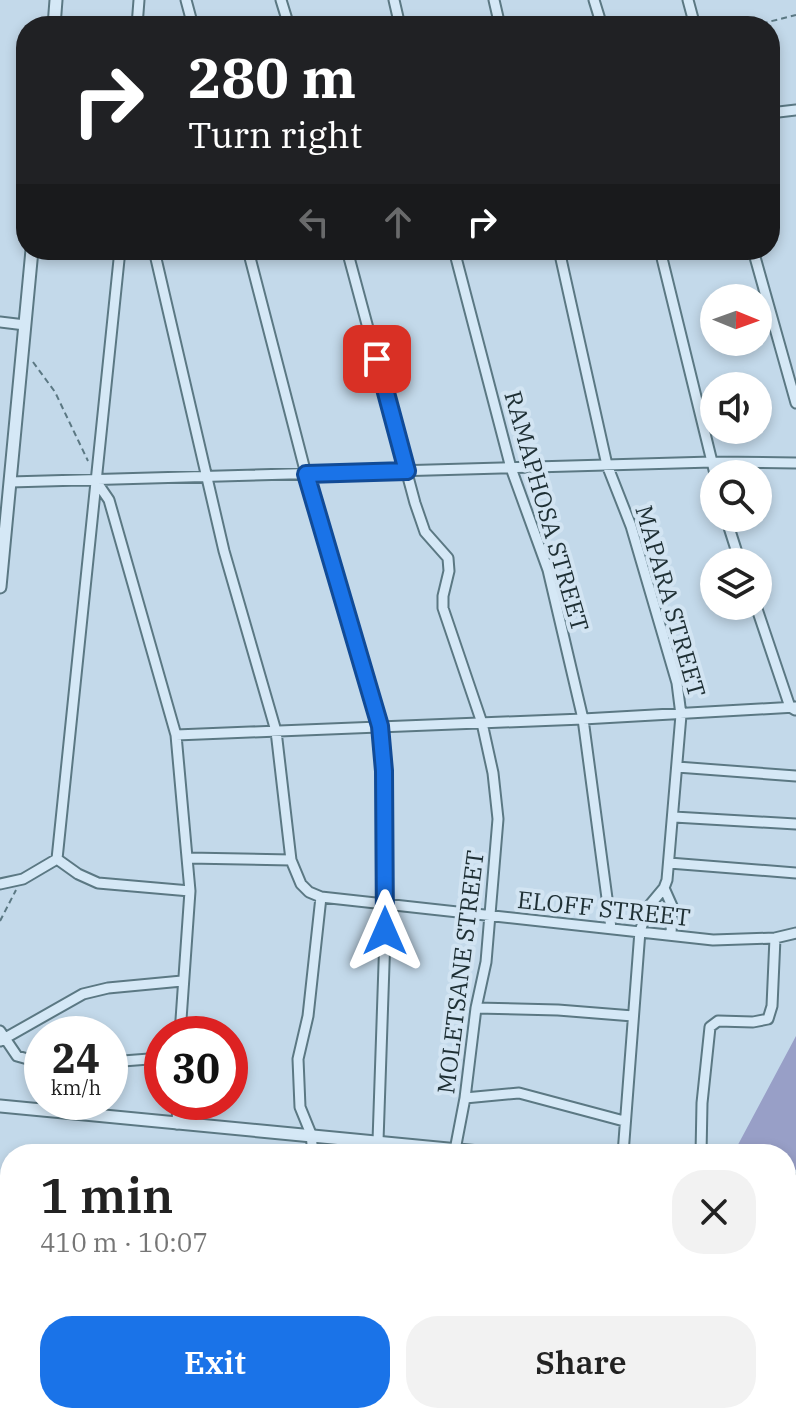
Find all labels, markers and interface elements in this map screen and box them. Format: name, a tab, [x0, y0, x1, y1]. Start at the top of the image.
text: 280 m	[188, 41, 356, 113]
icon: right	[56, 48, 160, 152]
text: Turn right	[188, 111, 362, 158]
icon: left	[292, 200, 336, 244]
icon: ahead	[376, 200, 420, 244]
icon: right	[460, 200, 504, 244]
north arrow	[700, 284, 772, 356]
map controls	[700, 284, 772, 620]
pin	[343, 325, 411, 393]
icon: arrive	[355, 337, 399, 381]
button: sound	[700, 372, 772, 444]
street label: RAMAPHOSA STREET	[497, 387, 597, 635]
button: search	[700, 460, 772, 532]
street label: MAPARA STREET	[628, 501, 714, 701]
button: layers	[700, 548, 772, 620]
street label: MOLETSANE STREET	[429, 848, 491, 1096]
street label: ELOFF STREET	[516, 883, 692, 933]
position arrow	[343, 889, 427, 973]
speed limit sign: 30	[144, 1016, 248, 1120]
text: 24	[52, 1032, 100, 1084]
text: km/h	[51, 1074, 101, 1101]
text: 1 min	[40, 1164, 173, 1226]
button: close	[672, 1170, 756, 1254]
text: 410 m · 10:07	[40, 1225, 208, 1259]
button: Exit	[40, 1316, 390, 1408]
button: Share	[406, 1316, 756, 1408]

